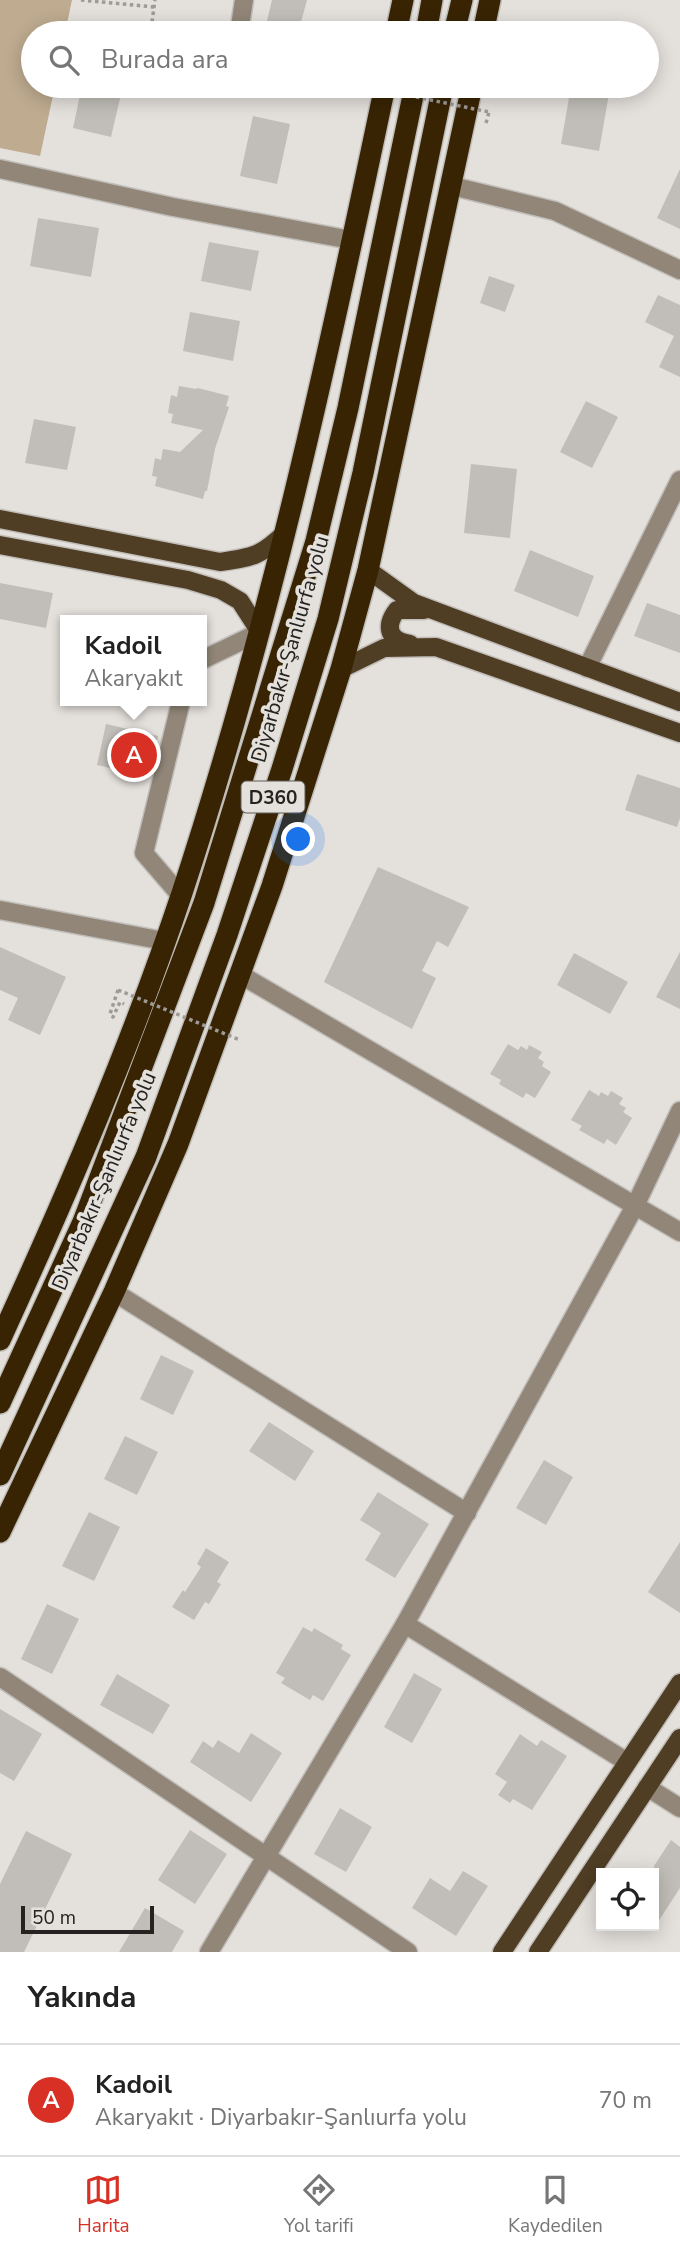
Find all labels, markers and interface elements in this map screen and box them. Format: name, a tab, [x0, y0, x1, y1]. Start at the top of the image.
search box	[21, 21, 659, 98]
icon: search	[45, 41, 83, 79]
text: Burada ara	[101, 42, 228, 77]
street label: Diyarbakır-Şanlıurfa yolu	[244, 532, 336, 766]
popup	[60, 615, 207, 706]
text: Kadoil	[85, 628, 162, 663]
text: Akaryakıt	[85, 663, 182, 694]
pin: A	[111, 729, 157, 781]
road number: D360	[242, 782, 304, 812]
your location	[281, 822, 315, 856]
street label: Diyarbakır-Şanlıurfa yolu	[45, 1068, 163, 1294]
map controls	[596, 1868, 659, 1931]
button: locate	[596, 1868, 659, 1931]
scale bar	[21, 1903, 154, 1935]
text: 50 m	[32, 1905, 76, 1931]
text: Yakında	[28, 1977, 136, 2018]
text: Kadoil	[95, 2067, 172, 2102]
text: A	[42, 2085, 60, 2116]
text: 70 m	[599, 2085, 652, 2116]
text: Akaryakıt · Diyarbakır-Şanlıurfa yolu	[95, 2102, 467, 2133]
tab: Harita	[77, 2171, 130, 2239]
tab: Yol tarifi	[284, 2171, 354, 2239]
tab: Kaydedilen	[508, 2171, 603, 2239]

